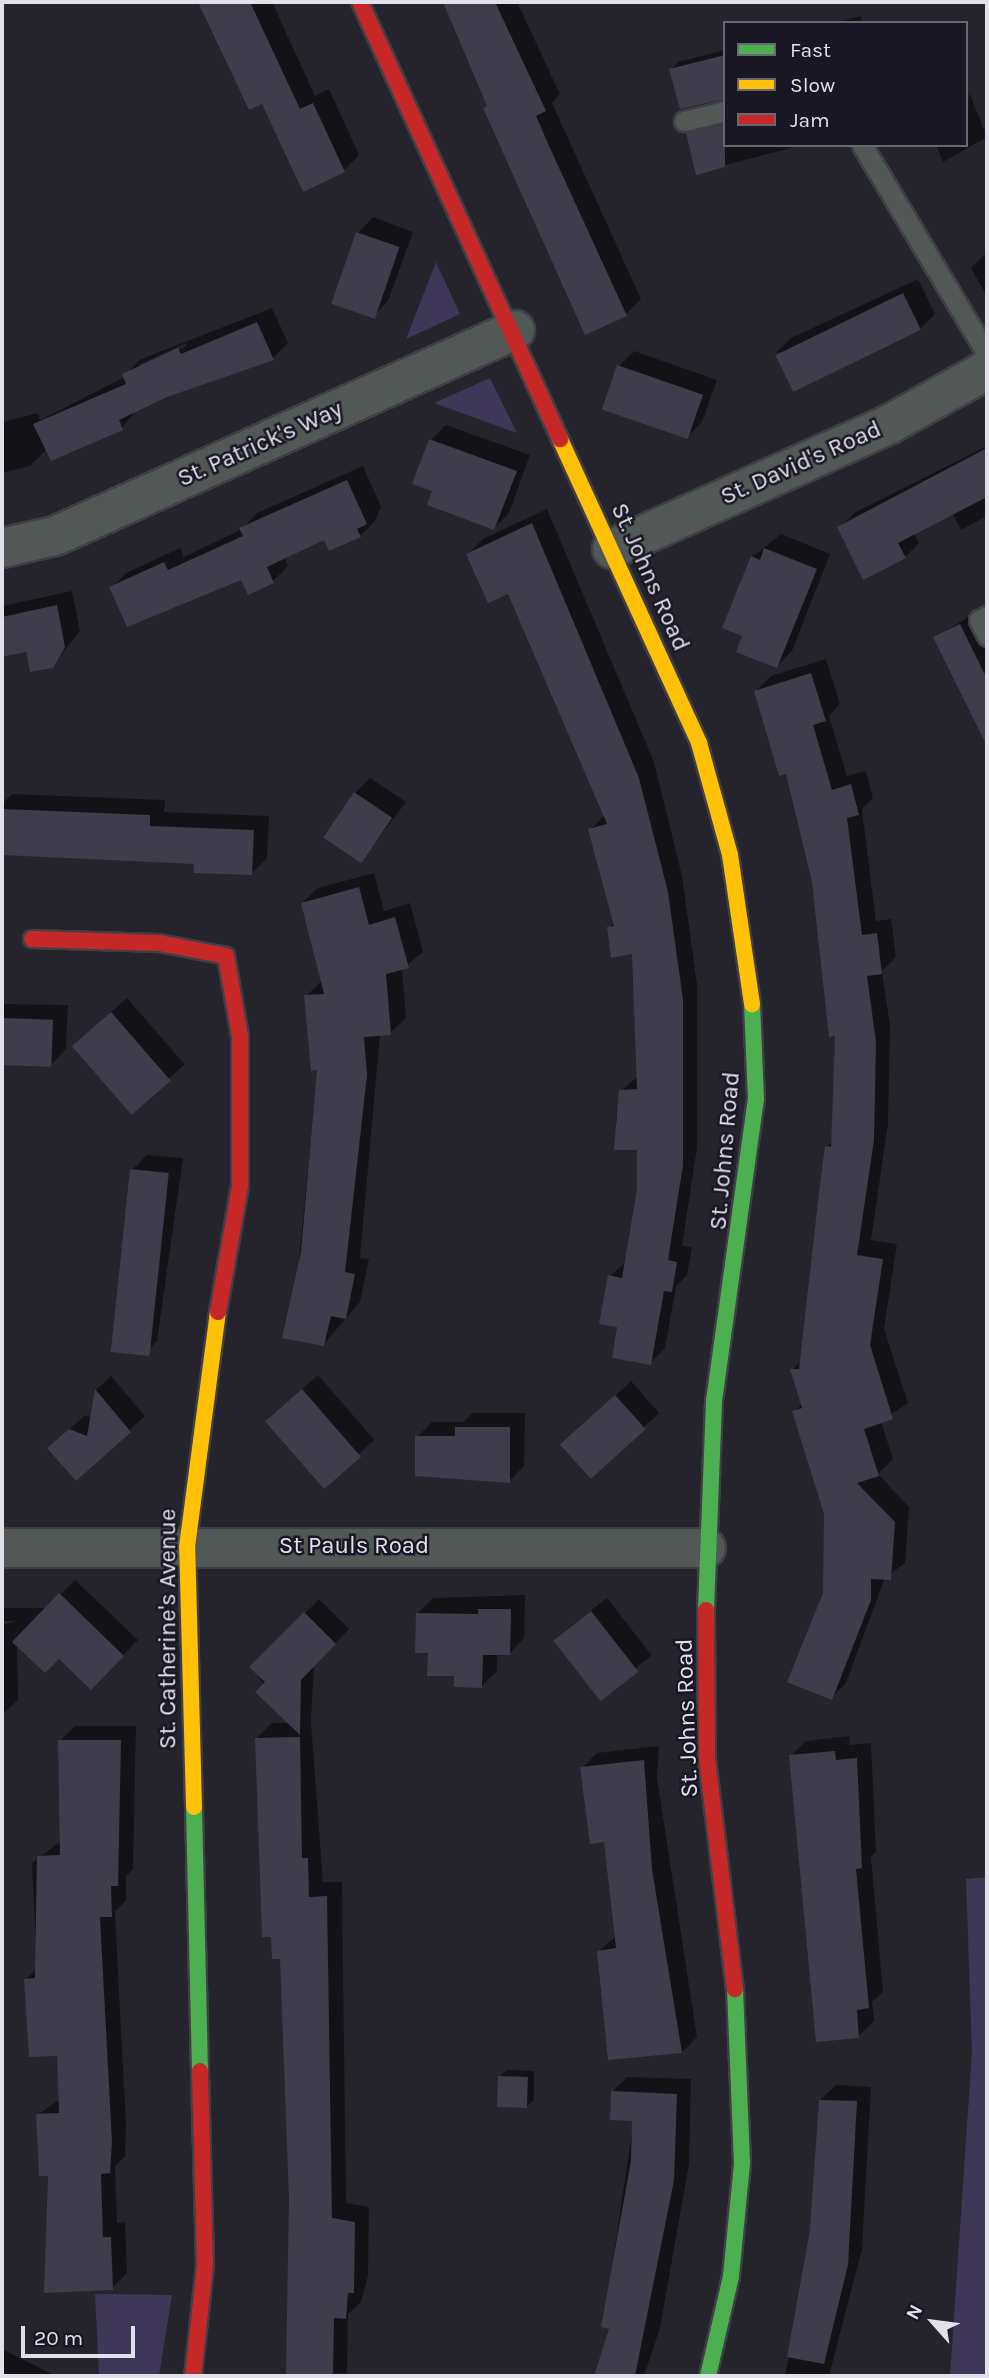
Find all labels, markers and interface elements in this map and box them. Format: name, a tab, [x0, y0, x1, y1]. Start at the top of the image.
legend	[723, 21, 968, 147]
text: Fast	[790, 38, 831, 62]
text: Slow	[790, 73, 835, 97]
text: Jam	[790, 108, 830, 132]
street label: St. Patrick's Way	[173, 395, 347, 493]
street label: St. David's Road	[716, 415, 886, 511]
street label: St. Johns Road	[605, 499, 695, 655]
street label: St. Johns Road	[704, 1071, 746, 1231]
street label: St. Catherine's Avenue	[154, 1509, 182, 1749]
street label: St Pauls Road	[279, 1532, 429, 1560]
street label: St. Johns Road	[670, 1638, 704, 1798]
north arrow	[898, 2287, 968, 2357]
text: N	[902, 2301, 927, 2323]
scale bar	[24, 2312, 138, 2356]
text: 20 m	[34, 2326, 83, 2350]

